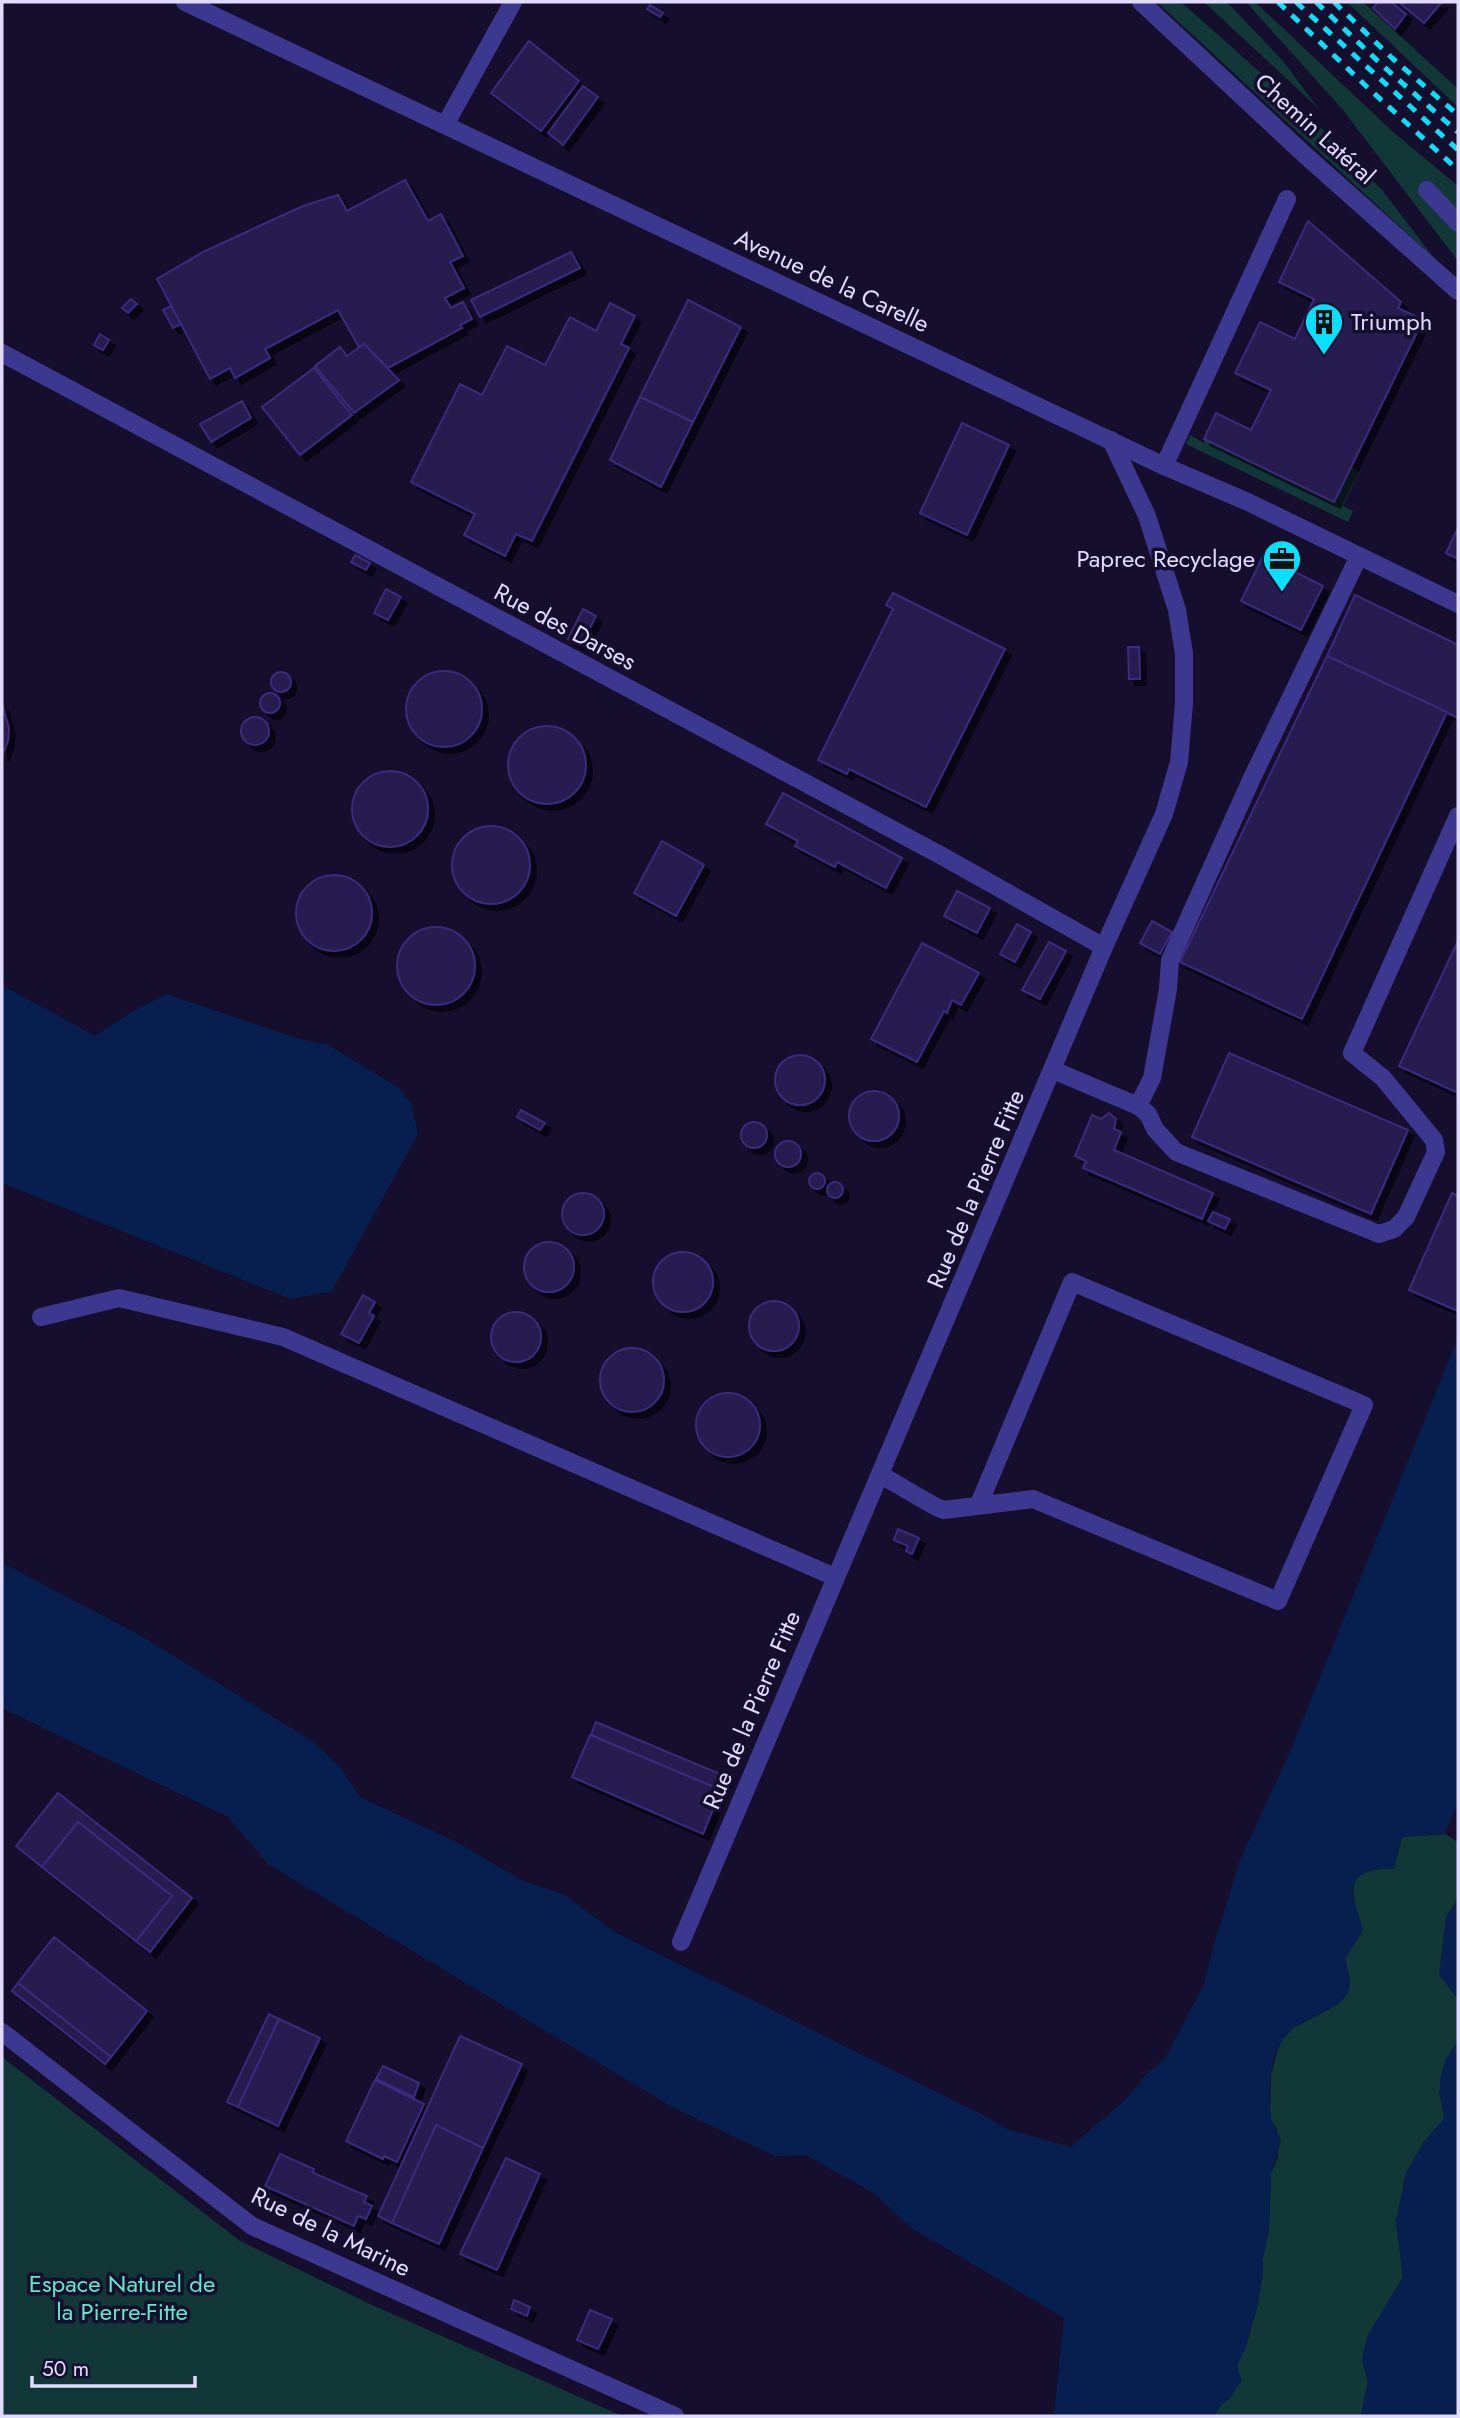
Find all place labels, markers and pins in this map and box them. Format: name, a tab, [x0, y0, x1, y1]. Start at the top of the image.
building icon: Triumph	[1303, 301, 1345, 356]
place label: Triumph	[1351, 304, 1432, 339]
office icon: Paprec Recyclage	[1261, 538, 1303, 593]
place label: Paprec Recyclage	[1076, 541, 1255, 576]

